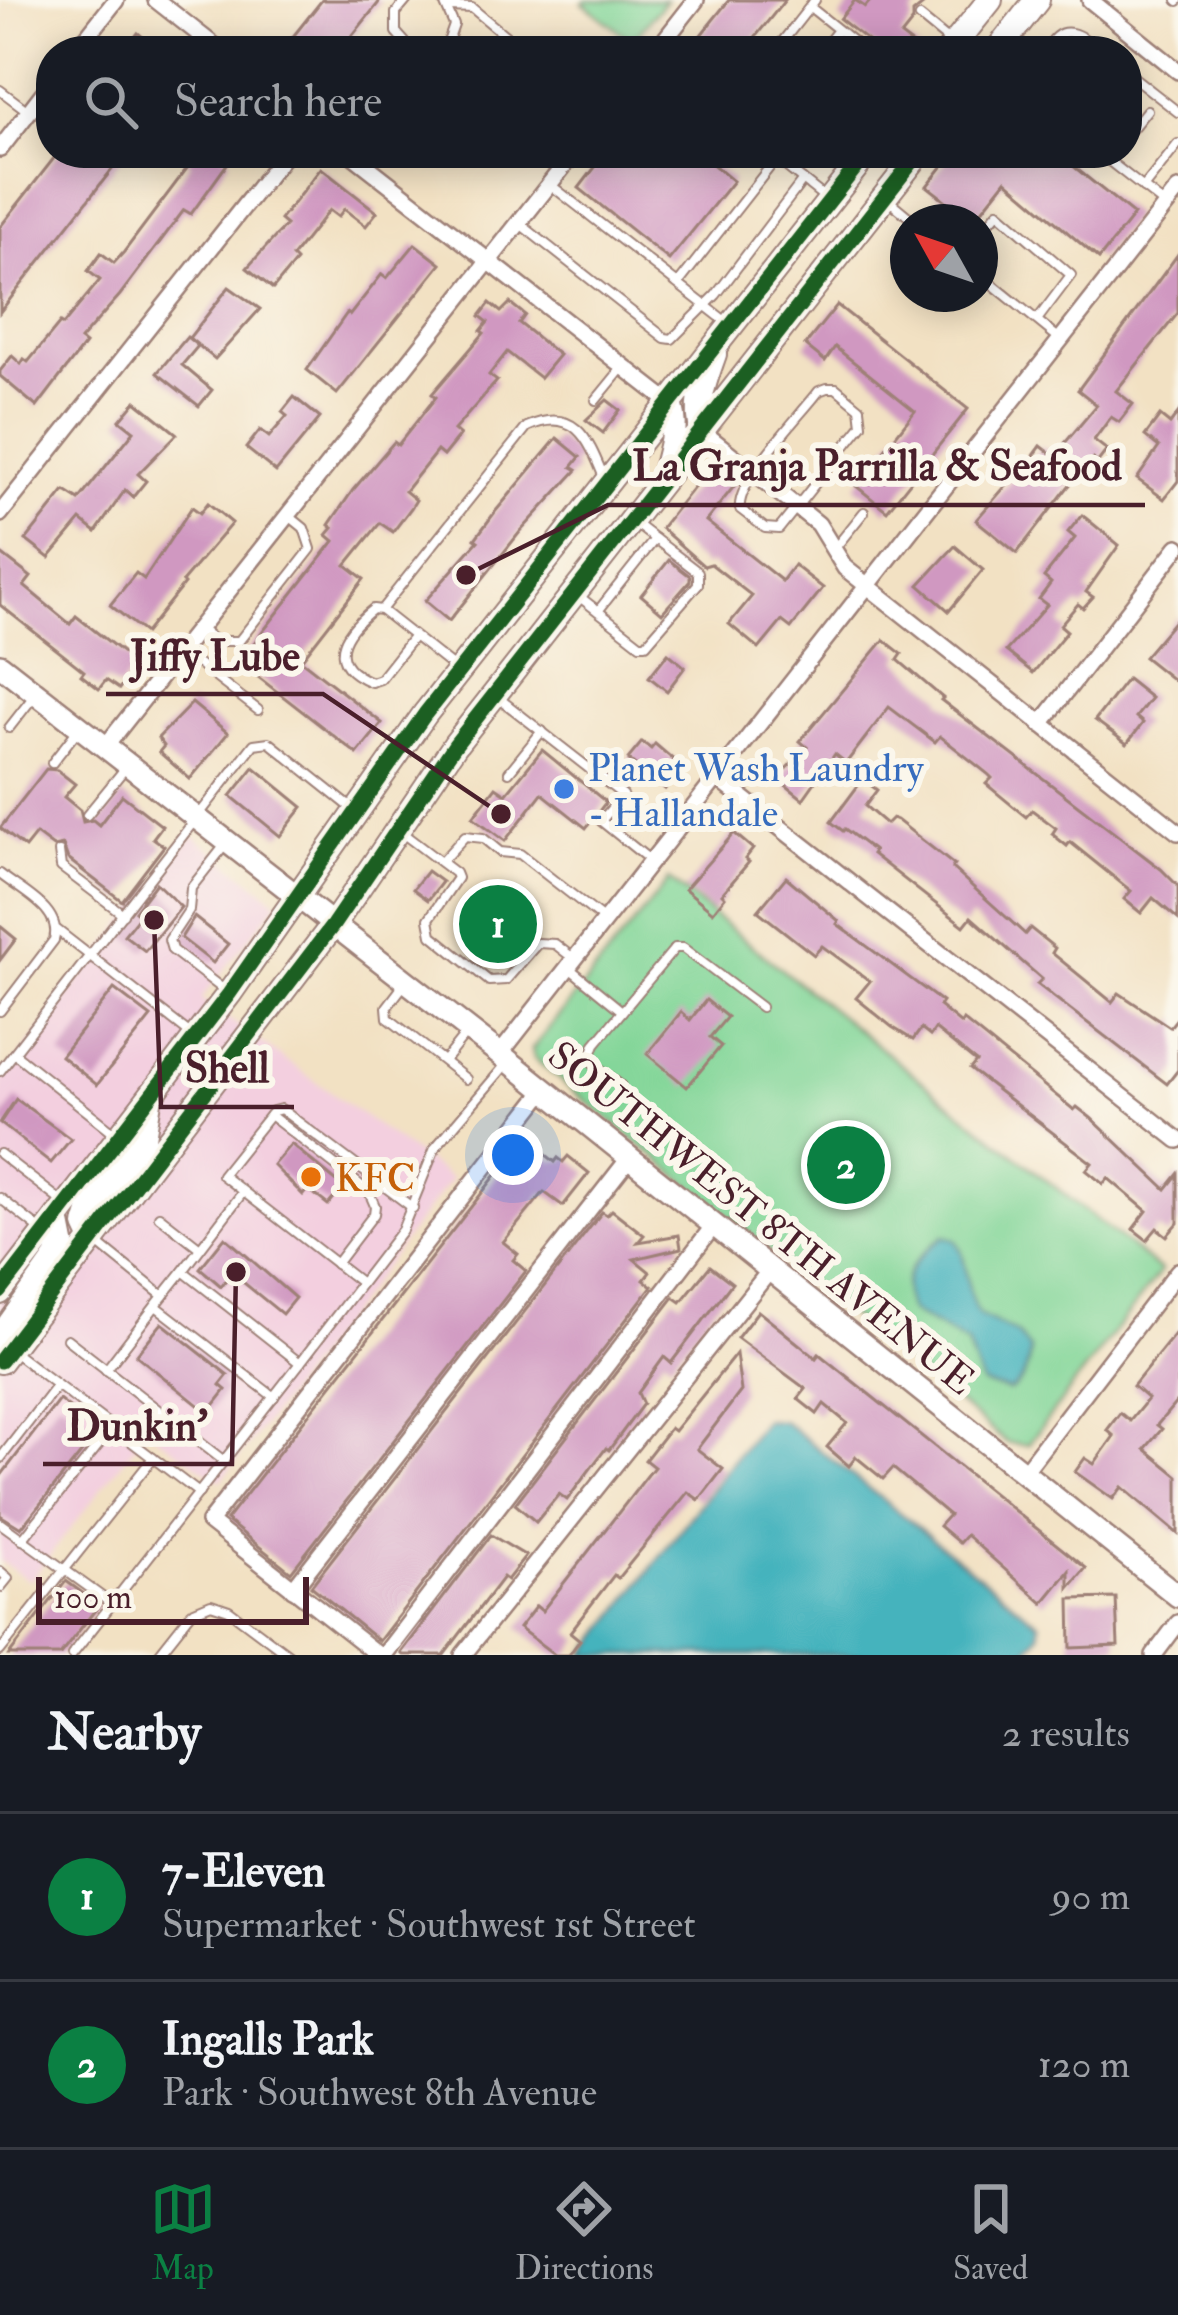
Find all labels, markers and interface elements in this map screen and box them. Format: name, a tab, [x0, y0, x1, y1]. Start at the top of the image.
search box	[36, 36, 1142, 168]
icon: search	[78, 69, 144, 135]
text: Search here	[174, 74, 382, 130]
north arrow	[890, 204, 998, 312]
callout: La Granja Parrilla & Seafood	[608, 427, 1145, 505]
text: La Granja Parrilla & Seafood	[632, 441, 1122, 493]
callout: Jiffy Lube	[106, 616, 323, 694]
text: Jiffy Lube	[128, 631, 300, 684]
place label: Planet Wash Laundry - Hallandale	[588, 744, 925, 838]
marker: Planet Wash Laundry - Hallandale	[551, 776, 577, 802]
pin: 1	[459, 879, 537, 969]
callout: Shell	[161, 1029, 294, 1107]
street label: SOUTHWEST 8TH AVENUE	[538, 1031, 984, 1405]
text: Shell	[185, 1043, 269, 1095]
pin: 2	[807, 1120, 885, 1210]
your location	[483, 1125, 543, 1185]
place label: KFC	[335, 1154, 415, 1203]
marker: KFC	[298, 1164, 324, 1190]
callout: Dunkin'	[43, 1386, 232, 1464]
text: Dunkin'	[66, 1401, 208, 1453]
scale bar	[36, 1571, 309, 1624]
text: 100 m	[54, 1577, 132, 1618]
text: Nearby	[48, 1701, 201, 1765]
text: 2 results	[1002, 1709, 1130, 1758]
text: 7-Eleven	[162, 1844, 325, 1900]
text: 1	[80, 1872, 94, 1921]
text: 90 m	[1052, 1872, 1130, 1921]
text: Supermarket · Southwest 1st Street	[162, 1900, 696, 1949]
text: Ingalls Park	[162, 2012, 374, 2068]
text: 2	[77, 2040, 97, 2089]
text: 120 m	[1038, 2040, 1130, 2089]
text: Park · Southwest 8th Avenue	[162, 2068, 597, 2117]
tab: Map	[150, 2176, 216, 2289]
tab: Directions	[515, 2176, 654, 2289]
tab: Saved	[953, 2176, 1028, 2289]

